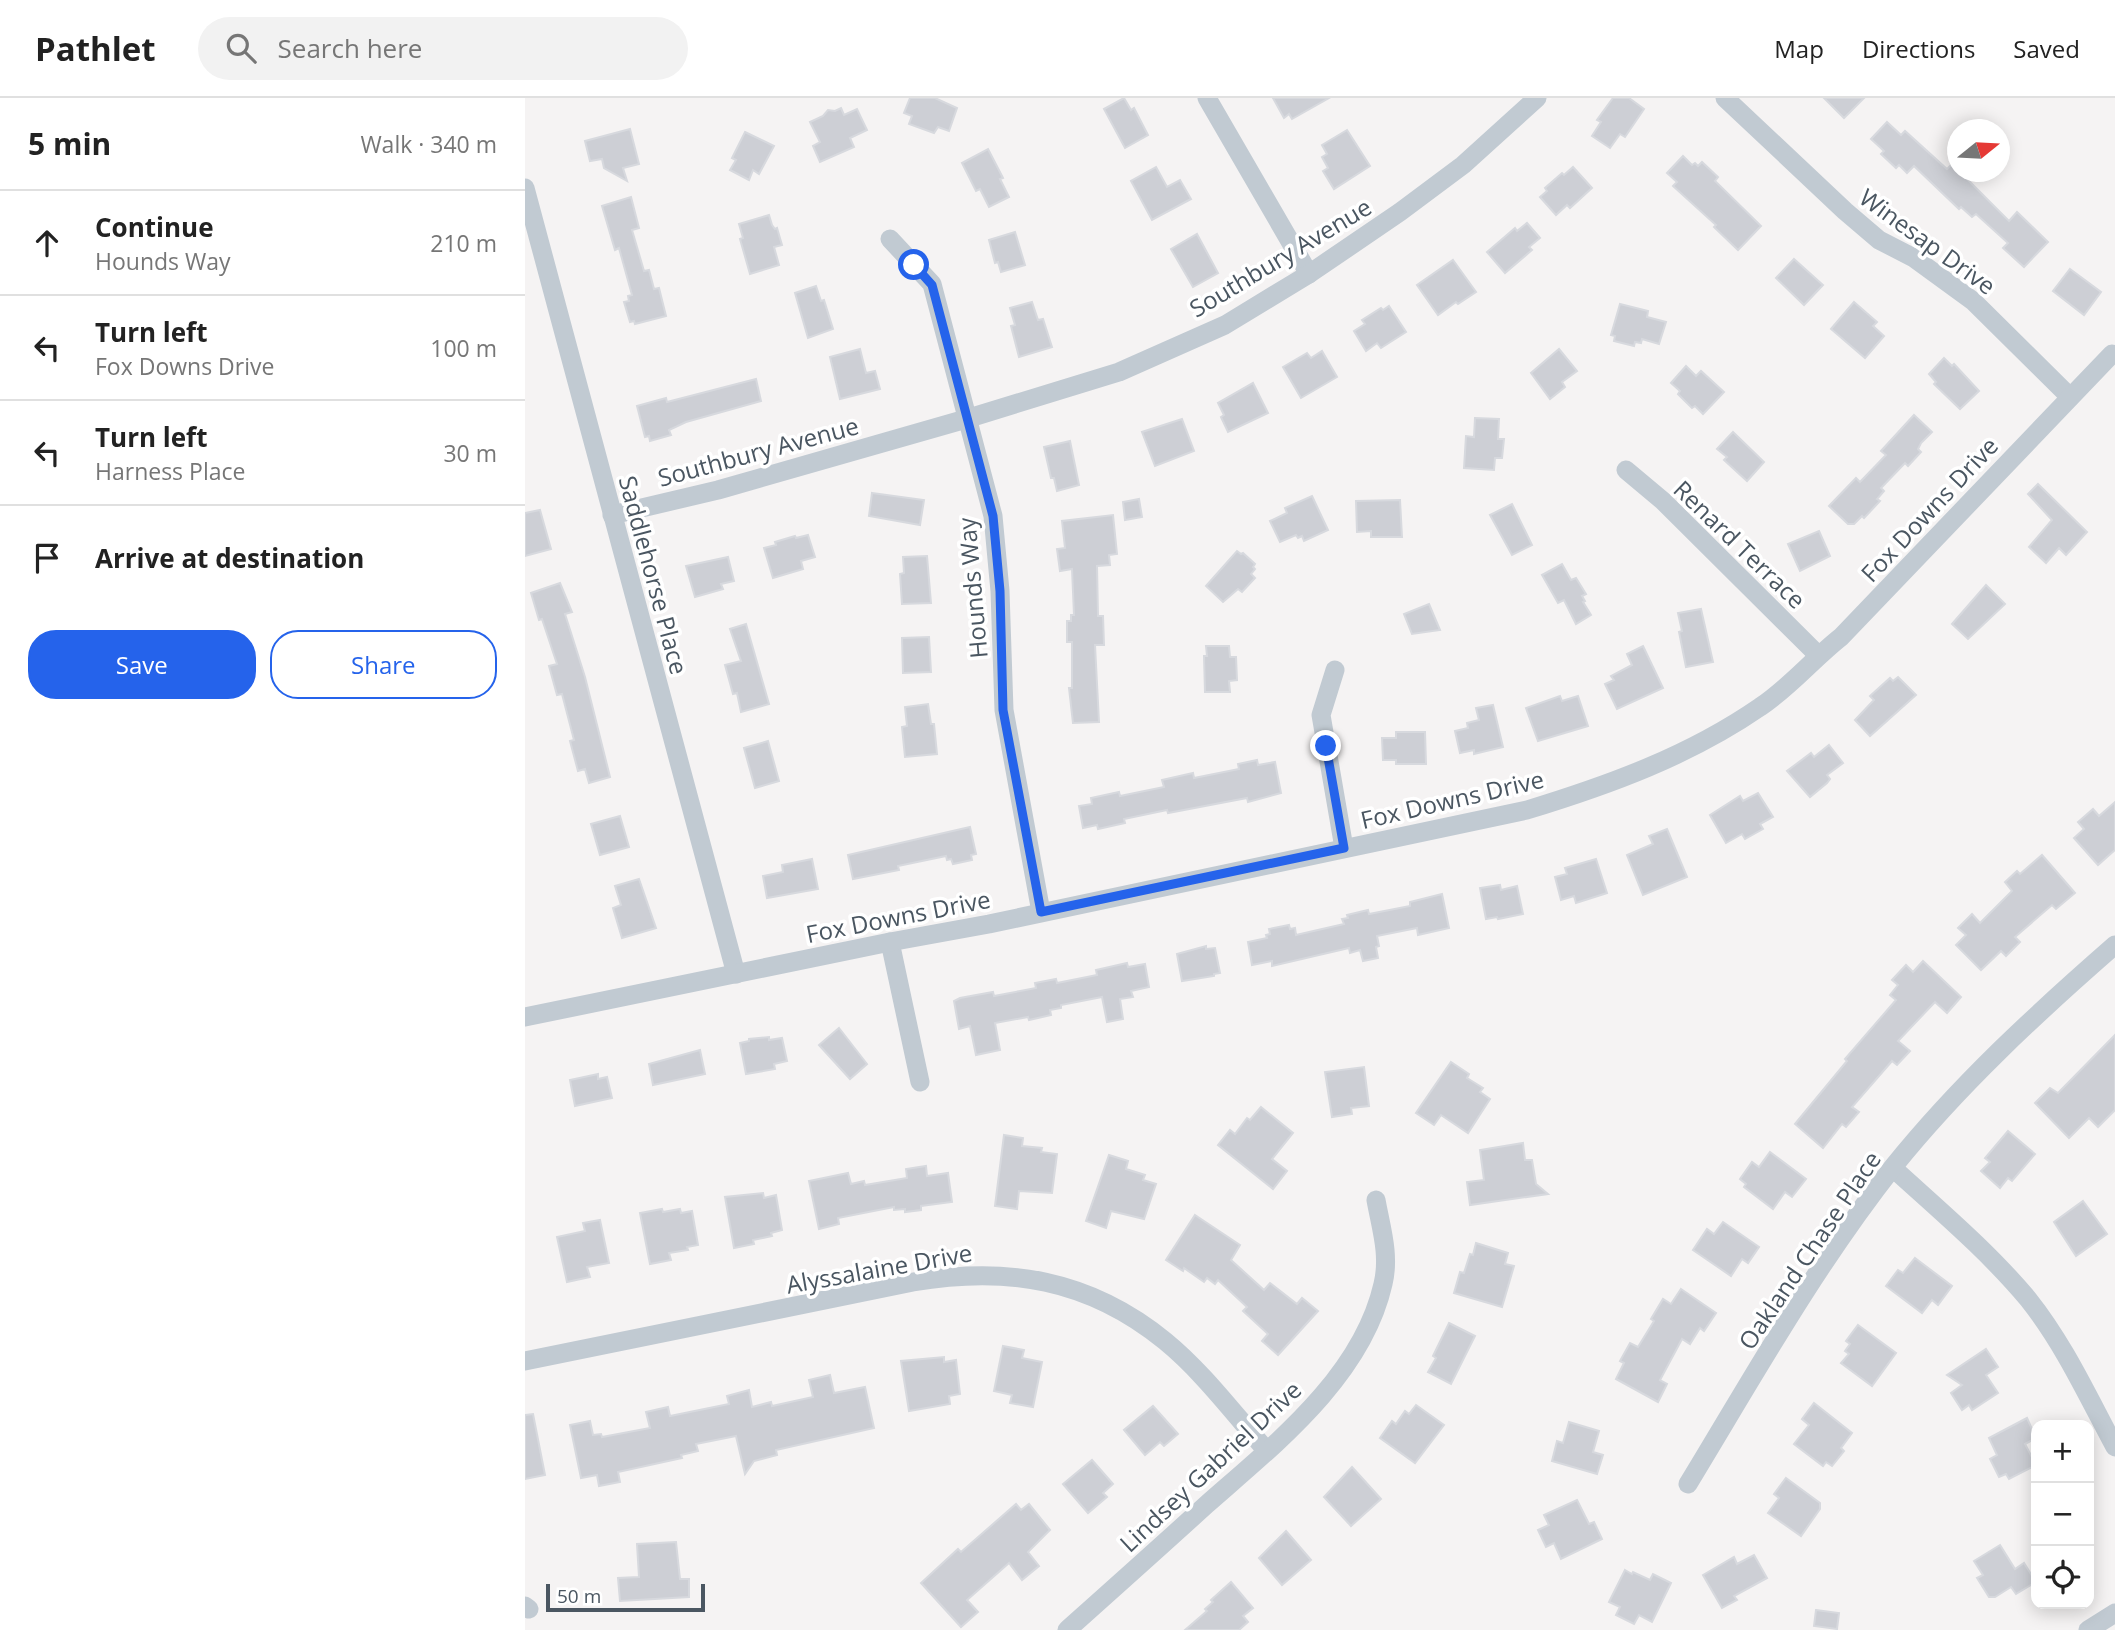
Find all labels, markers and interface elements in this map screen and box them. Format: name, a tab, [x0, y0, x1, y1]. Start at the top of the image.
search box	[198, 17, 688, 80]
text: Pathlet	[35, 26, 156, 71]
icon: search	[222, 29, 260, 67]
text: Search here	[278, 30, 422, 66]
text: Map	[1774, 32, 1824, 65]
text: Directions	[1862, 32, 1975, 65]
text: Saved	[2013, 32, 2080, 65]
north arrow	[1947, 119, 2010, 182]
text: 5 min	[28, 123, 111, 164]
text: Walk · 340 m	[360, 128, 497, 160]
street label: Winesap Drive	[1853, 180, 2003, 302]
street label: Southbury Avenue	[1183, 190, 1377, 324]
text: Continue	[95, 209, 214, 245]
icon: ahead	[28, 224, 66, 262]
text: 210 m	[430, 227, 497, 259]
text: Hounds Way	[95, 245, 231, 277]
route start	[898, 249, 929, 280]
text: Turn left	[95, 314, 207, 350]
icon: left	[28, 329, 66, 367]
text: 100 m	[430, 332, 497, 364]
text: Fox Downs Drive	[95, 350, 274, 382]
street label: Southbury Avenue	[654, 408, 862, 494]
text: Turn left	[95, 419, 207, 455]
street label: Fox Downs Drive	[1853, 429, 2005, 589]
icon: left	[28, 434, 66, 472]
text: 30 m	[443, 437, 497, 469]
text: Harness Place	[95, 455, 245, 487]
street label: Saddlehorse Place	[612, 472, 696, 678]
street label: Renard Terrace	[1667, 472, 1813, 616]
street label: Hounds Way	[949, 515, 995, 660]
icon: arrive	[28, 539, 66, 577]
text: Arrive at destination	[95, 540, 364, 576]
button: Save	[28, 630, 256, 699]
button: Share	[270, 630, 497, 699]
route end	[1310, 730, 1341, 761]
street label: Fox Downs Drive	[1357, 762, 1547, 836]
street label: Fox Downs Drive	[803, 882, 993, 950]
street label: Oakland Chase Place	[1730, 1144, 1888, 1356]
street label: Alyssalaine Drive	[784, 1235, 974, 1301]
street label: Lindsey Gabriel Drive	[1112, 1373, 1308, 1559]
map controls	[2031, 1420, 2094, 1609]
button: +	[2031, 1420, 2094, 1483]
button: −	[2031, 1483, 2094, 1546]
button: locate	[2031, 1546, 2094, 1609]
scale bar	[546, 1581, 705, 1613]
text: 50 m	[557, 1583, 601, 1609]

